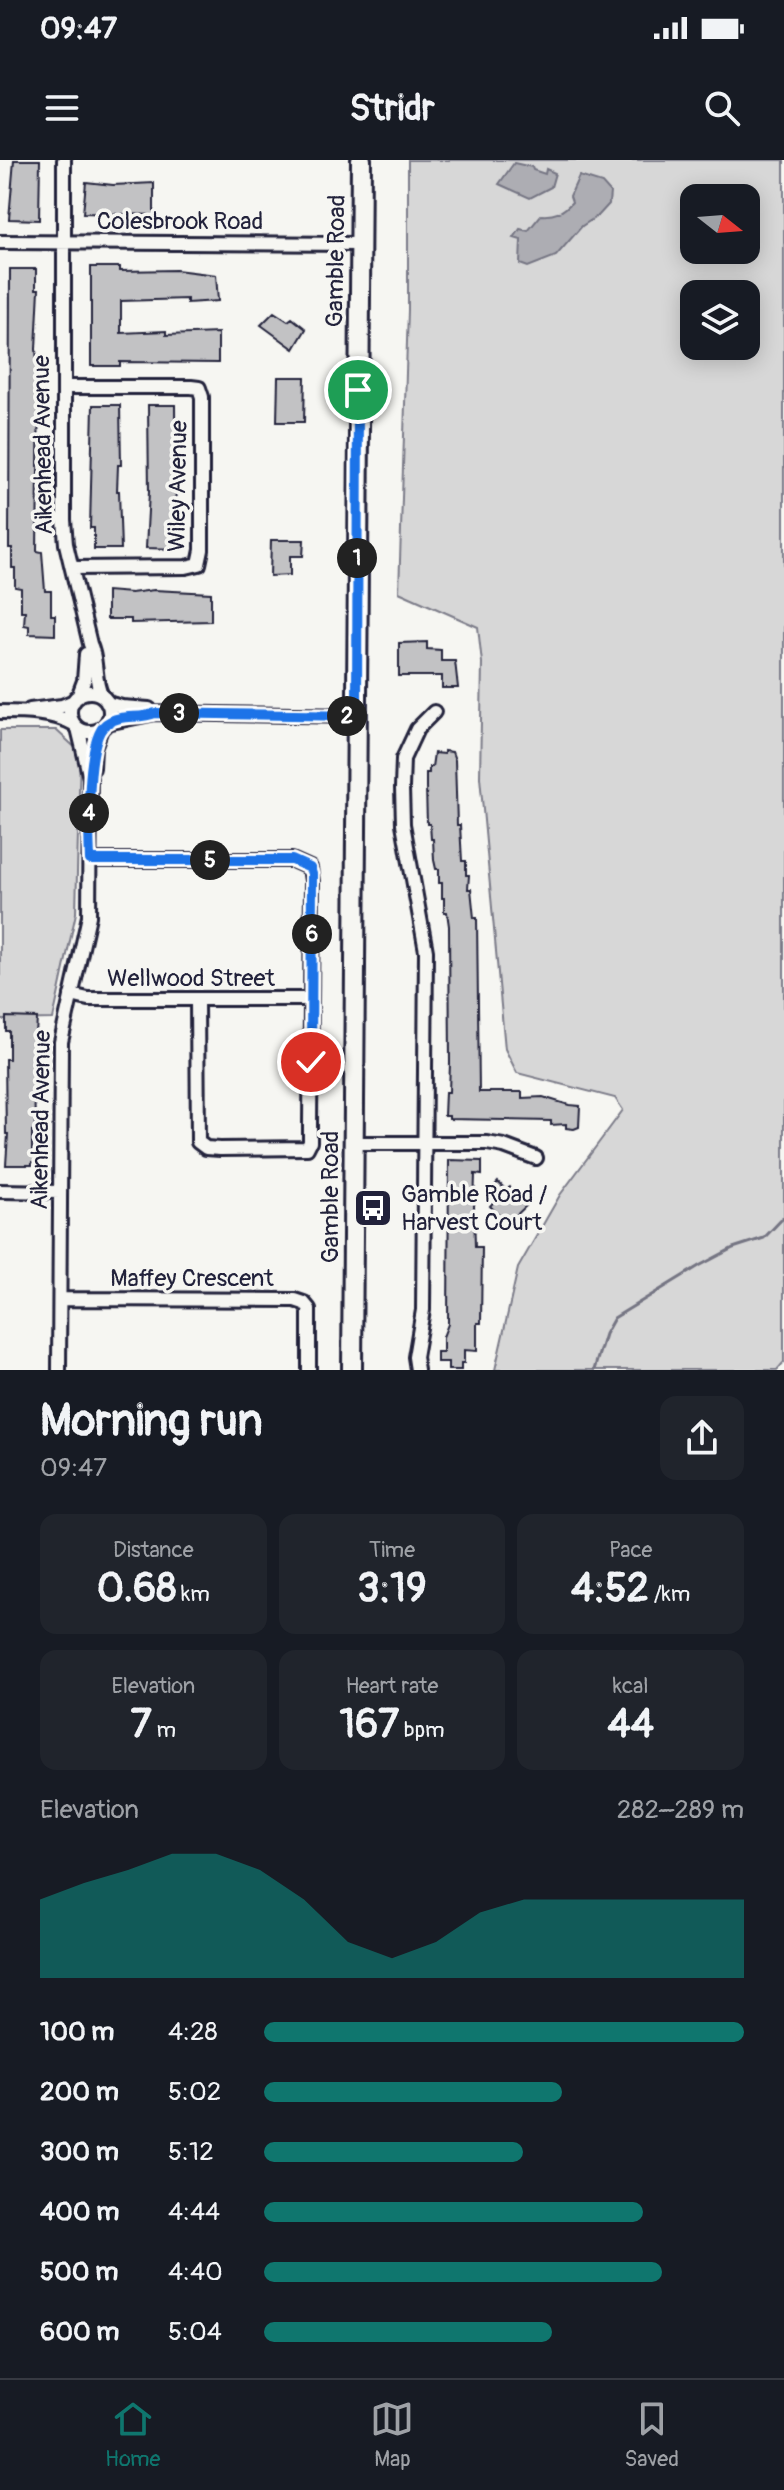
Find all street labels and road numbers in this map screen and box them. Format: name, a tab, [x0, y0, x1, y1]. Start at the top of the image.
street label: Gamble Road	[320, 194, 352, 328]
street label: Colesbrook Road	[97, 207, 263, 236]
street label: Aikenhead Avenue	[27, 355, 59, 535]
street label: Wiley Avenue	[162, 420, 194, 552]
street label: Wellwood Street	[107, 964, 275, 993]
street label: Aikenhead Avenue	[25, 1030, 57, 1210]
street label: Gamble Road	[316, 1131, 345, 1263]
street label: Maffey Crescent	[110, 1264, 274, 1293]

